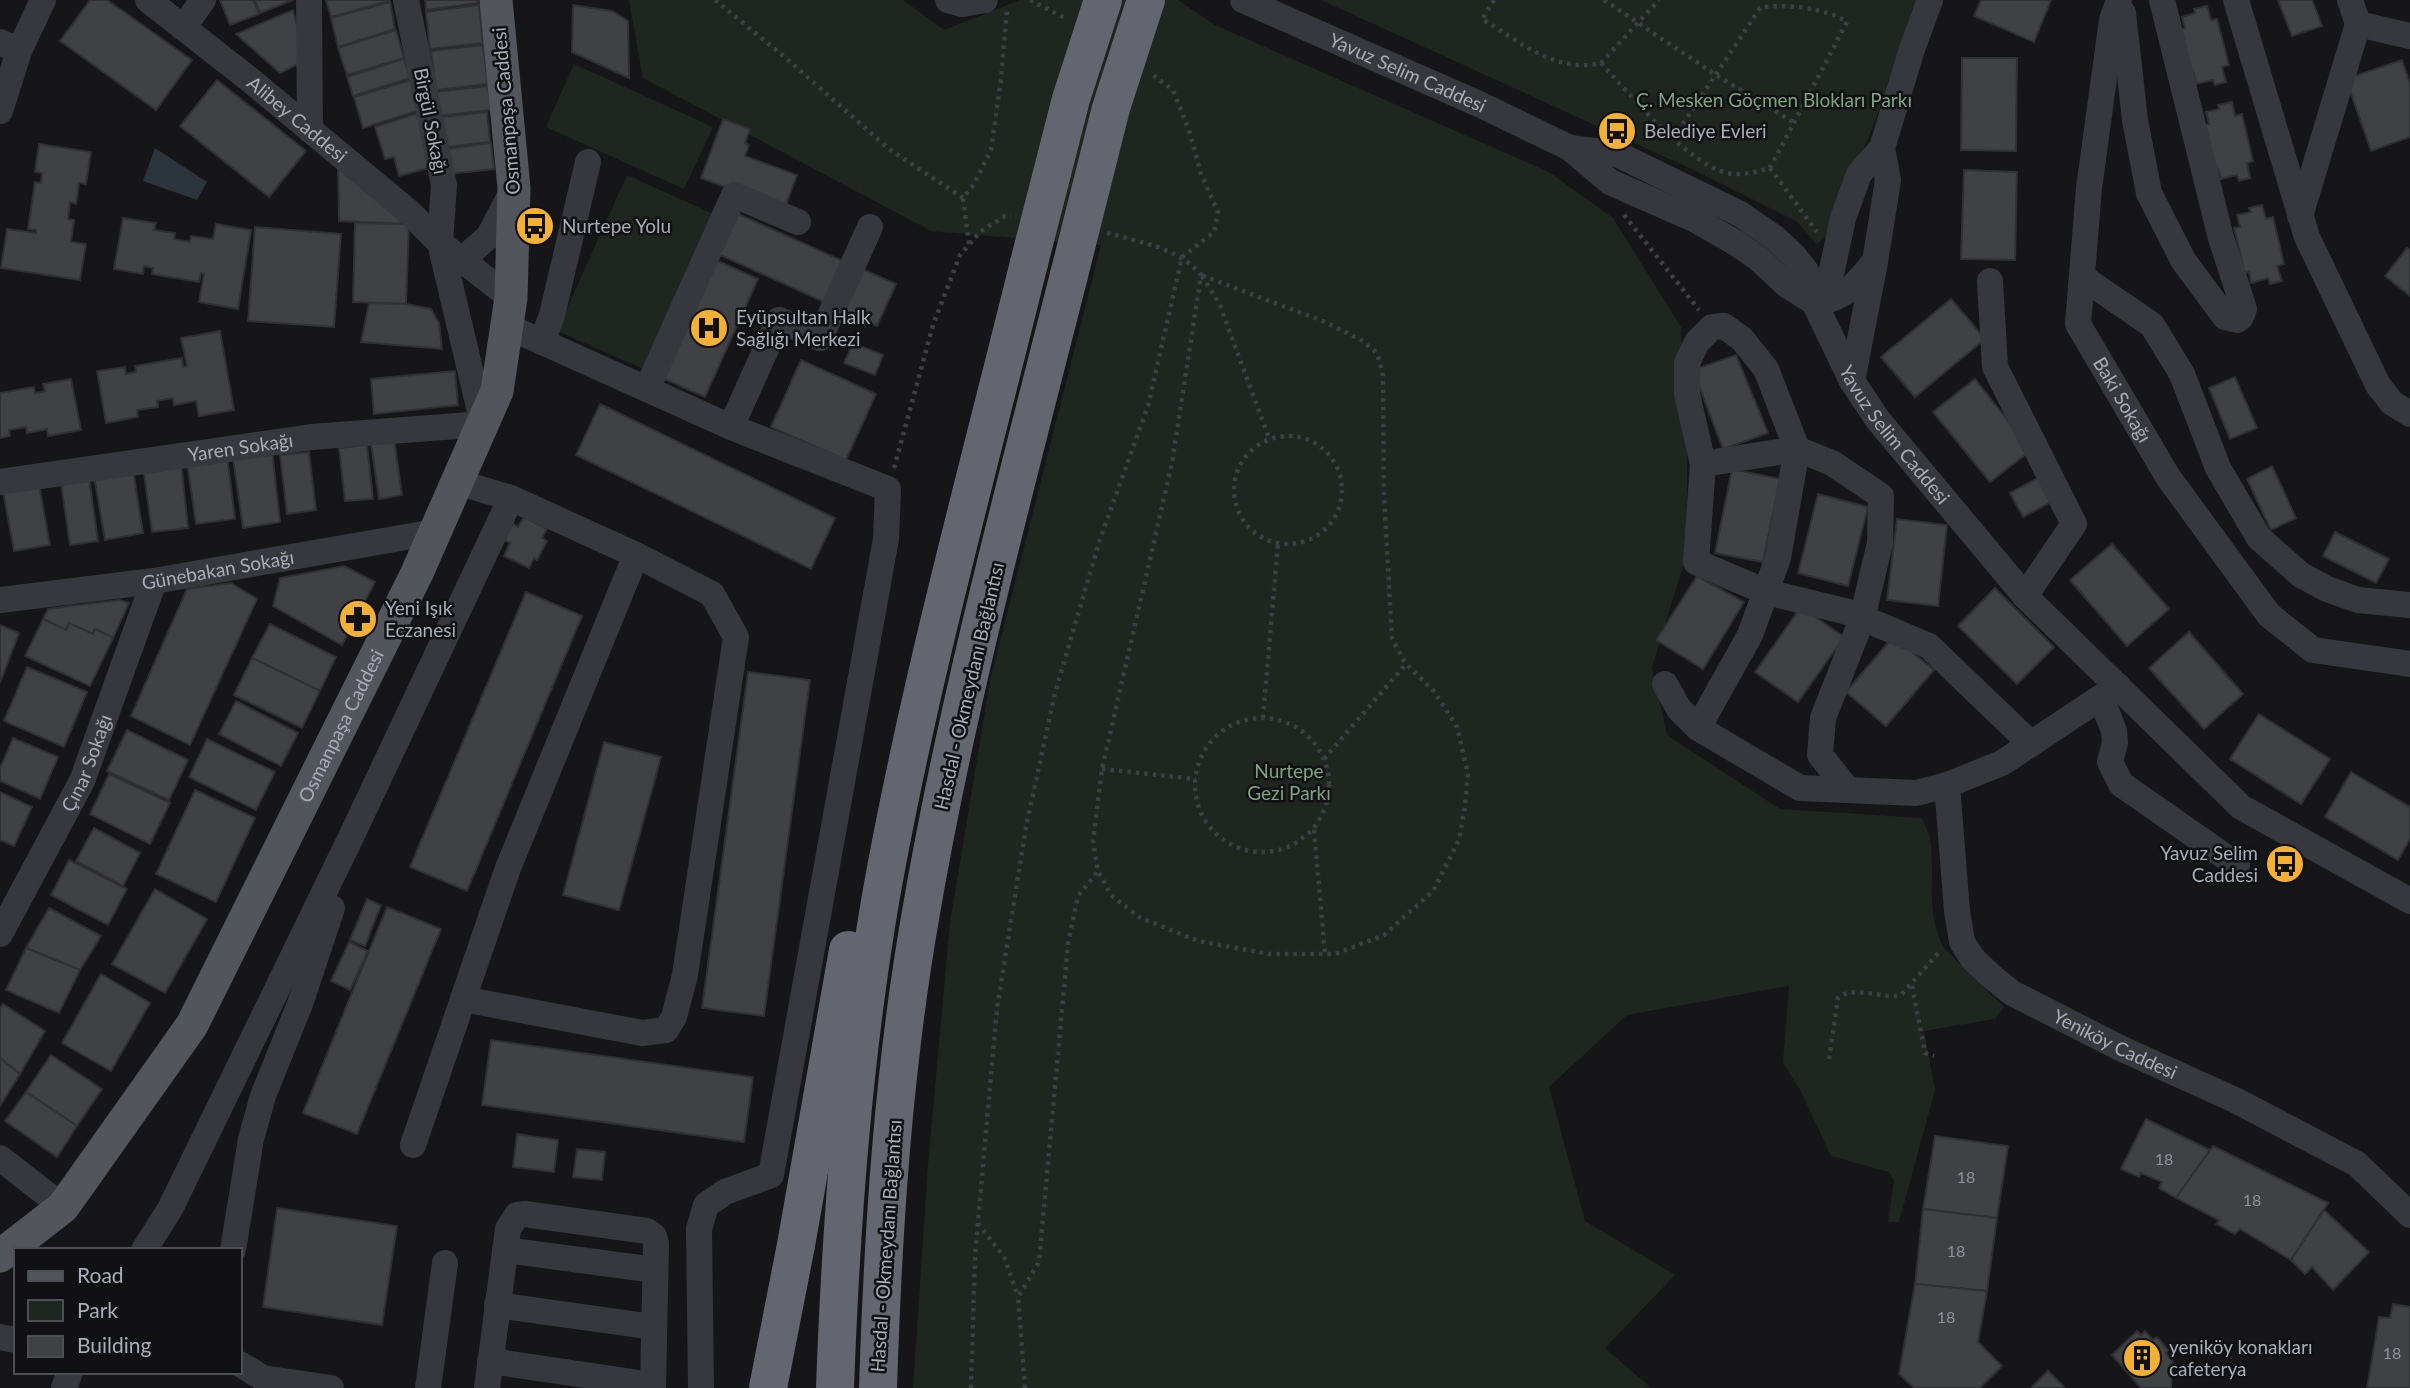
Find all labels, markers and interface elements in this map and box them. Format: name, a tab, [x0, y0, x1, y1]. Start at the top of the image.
street label: Osmanpaşa Caddesi	[487, 26, 524, 196]
street label: Yavuz Selim Caddesi	[1326, 28, 1490, 117]
street label: Birgül Sokağı	[410, 66, 453, 176]
street label: Alibey Caddesi	[243, 71, 352, 167]
park label: Ç. Mesken Göçmen Blokları Parkı	[1636, 88, 1912, 111]
bus stop icon: Belediye Evleri	[1596, 110, 1638, 152]
place label: Belediye Evleri	[1644, 119, 1767, 142]
bus stop icon: Nurtepe Yolu	[514, 205, 556, 247]
place label: Nurtepe Yolu	[562, 214, 671, 237]
place label: Eyüpsultan Halk Sağlığı Merkezi	[736, 305, 871, 350]
hospital icon: Eyüpsultan Halk Sağlığı Merkezi	[688, 307, 730, 349]
street label: Baki Sokağı	[2089, 353, 2157, 446]
street label: Yavuz Selim Caddesi	[1835, 361, 1955, 508]
street label: Yaren Sokağı	[186, 428, 294, 466]
street label: Günebakan Sokağı	[140, 545, 296, 593]
street label: Hasdal - Okmeydanı Bağlantısı	[929, 560, 1008, 812]
place label: Yeni Işık Eczanesi	[385, 596, 456, 641]
pharmacy icon: Yeni Işık Eczanesi	[337, 598, 379, 640]
street label: Osmanpaşa Caddesi	[293, 645, 388, 806]
street label: Çınar Sokağı	[56, 711, 116, 815]
park label: Nurtepe Gezi Parkı	[1247, 759, 1331, 804]
place label: Yavuz Selim Caddesi	[2160, 841, 2258, 886]
bus stop icon: Yavuz Selim Caddesi	[2264, 843, 2306, 885]
street label: Yeniköy Caddesi	[2049, 1004, 2181, 1083]
street label: Hasdal - Okmeydanı Bağlantısı	[865, 1119, 906, 1373]
house number: 18	[2155, 1149, 2173, 1168]
house number: 18	[1957, 1167, 1975, 1186]
house number: 18	[2243, 1190, 2261, 1209]
house number: 18	[1947, 1241, 1965, 1260]
legend	[14, 1248, 242, 1374]
text: Road	[77, 1262, 124, 1287]
text: Park	[77, 1297, 118, 1322]
house number: 18	[1937, 1307, 1955, 1326]
text: Building	[77, 1332, 152, 1357]
place label: yeniköy konakları cafeterya	[2169, 1335, 2313, 1380]
building icon: yeniköy konakları cafeterya	[2121, 1337, 2163, 1379]
house number: 18	[2383, 1343, 2401, 1362]

